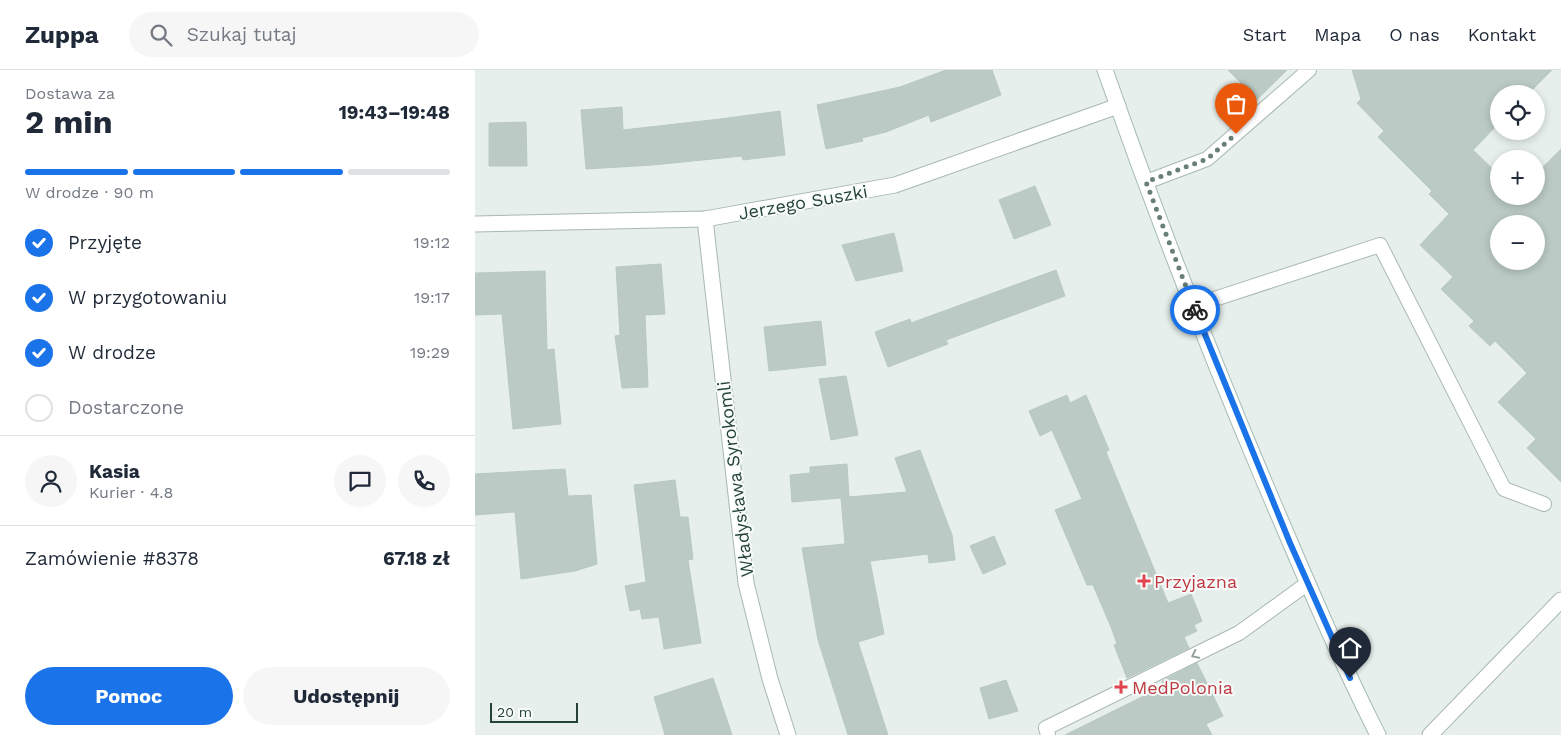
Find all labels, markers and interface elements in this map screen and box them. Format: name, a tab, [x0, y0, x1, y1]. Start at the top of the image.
search box	[129, 12, 479, 57]
text: Zuppa	[25, 21, 99, 49]
icon: search	[147, 21, 175, 49]
text: Szukaj tutaj	[187, 23, 297, 46]
text: Start	[1243, 24, 1286, 45]
text: Mapa	[1314, 24, 1361, 45]
text: O nas	[1389, 24, 1440, 45]
text: Kontakt	[1468, 24, 1536, 45]
pin	[1215, 83, 1257, 134]
text: Dostawa za	[25, 84, 115, 103]
map controls	[1490, 85, 1545, 270]
button: locate	[1490, 85, 1545, 140]
icon: bag	[1222, 90, 1250, 118]
text: 19:43–19:48	[339, 101, 450, 124]
text: 2 min	[25, 103, 113, 141]
button: +	[1490, 150, 1545, 205]
street label: Jerzego Suszki	[737, 180, 869, 224]
text: W drodze · 90 m	[25, 183, 154, 202]
button: −	[1490, 215, 1545, 270]
icon: check	[25, 229, 53, 257]
text: Przyjęte	[68, 231, 142, 254]
text: 19:12	[414, 233, 450, 252]
icon: check	[25, 284, 53, 312]
courier	[1170, 285, 1220, 335]
text: W przygotowaniu	[68, 286, 227, 309]
text: 19:17	[414, 288, 450, 307]
icon: bike	[1181, 296, 1209, 324]
icon: check	[25, 339, 53, 367]
text: W drodze	[68, 341, 156, 364]
text: 19:29	[410, 343, 450, 362]
street label: Władysława Syrokomli	[713, 380, 757, 578]
text: Dostarczone	[68, 396, 184, 419]
button: person	[25, 455, 77, 507]
button: chat	[334, 455, 386, 507]
button: phone	[398, 455, 450, 507]
text: Kasia	[89, 460, 140, 483]
text: Kurier · 4.8	[89, 483, 173, 502]
text: Zamówienie #8378	[25, 547, 199, 570]
text: 67.18 zł	[383, 547, 450, 570]
place label: Przyjazna	[1154, 571, 1237, 592]
marker: Przyjazna	[1138, 575, 1150, 587]
pin	[1329, 627, 1371, 678]
icon: home	[1336, 634, 1364, 662]
one-way arrow	[1191, 649, 1200, 659]
button: Pomoc	[25, 667, 233, 725]
button: Udostępnij	[243, 667, 450, 725]
place label: MedPolonia	[1132, 677, 1233, 698]
marker: MedPolonia	[1114, 680, 1128, 694]
scale bar	[490, 700, 577, 723]
text: 20 m	[497, 704, 532, 720]

